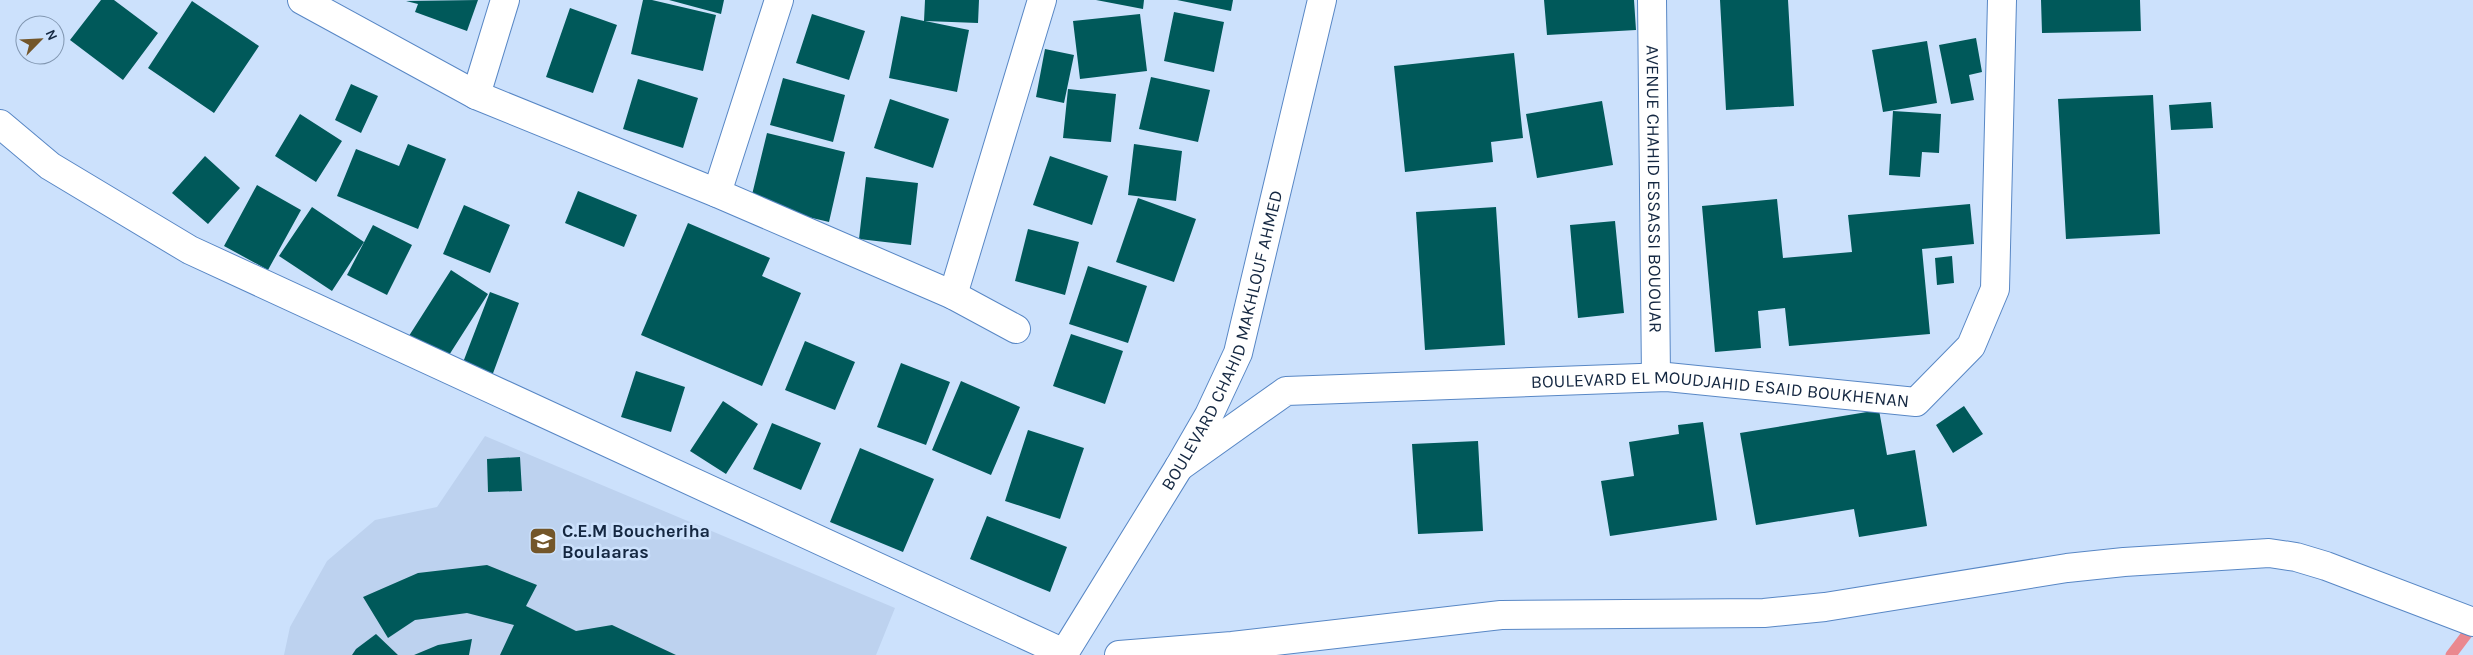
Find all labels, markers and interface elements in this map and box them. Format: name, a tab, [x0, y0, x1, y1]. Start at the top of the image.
north arrow	[15, 15, 65, 65]
text: N	[42, 27, 61, 43]
street label: AVENUE CHAHID ESSASSI BOUOUAR	[1641, 45, 1667, 333]
street label: BOULEVARD CHAHID MAKHLOUF AHMED	[1156, 188, 1287, 494]
street label: BOULEVARD EL MOUDJAHID ESAID BOUKHENAN	[1530, 366, 1910, 412]
place label: C.E.M Boucheriha Boulaaras	[562, 520, 710, 563]
school or university icon: C.E.M Boucheriha Boulaaras	[528, 526, 558, 556]

